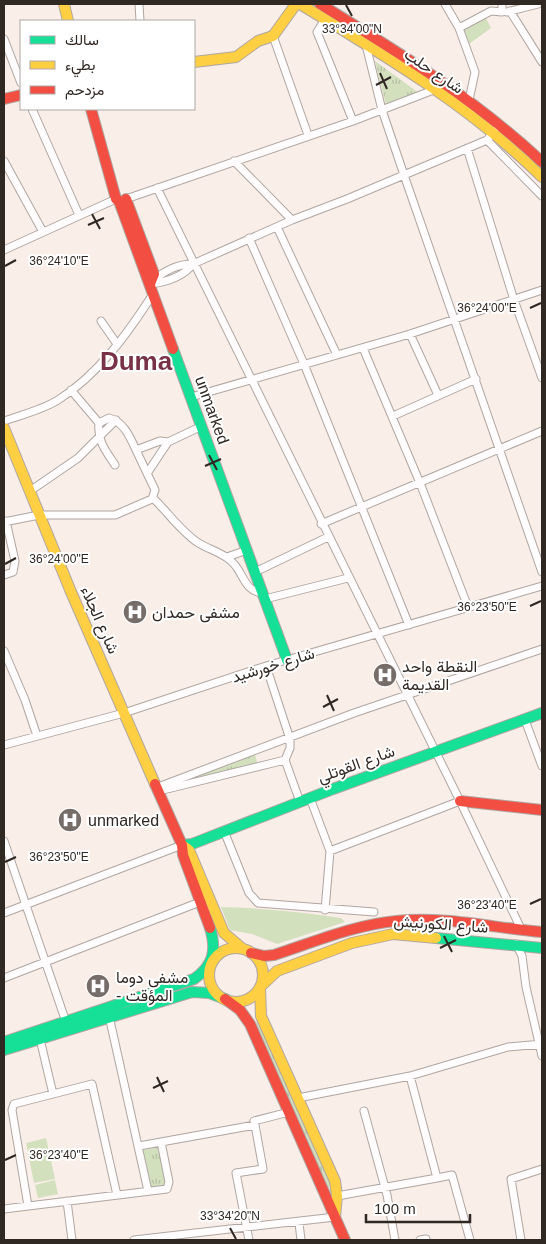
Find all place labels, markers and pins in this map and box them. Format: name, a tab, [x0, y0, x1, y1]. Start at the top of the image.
hospital icon: مشفى حمدان	[122, 599, 148, 625]
place label: مشفى حمدان	[152, 604, 240, 623]
place label: النقطة واحد القديمة	[402, 658, 477, 694]
hospital icon: النقطة واحد القديمة	[372, 662, 398, 688]
hospital icon: unmarked	[57, 807, 83, 833]
place label: unmarked	[88, 812, 159, 829]
place label: مشفى دوما - المؤقت	[116, 969, 188, 1006]
hospital icon: مشفى دوما - المؤقت	[85, 973, 111, 999]

